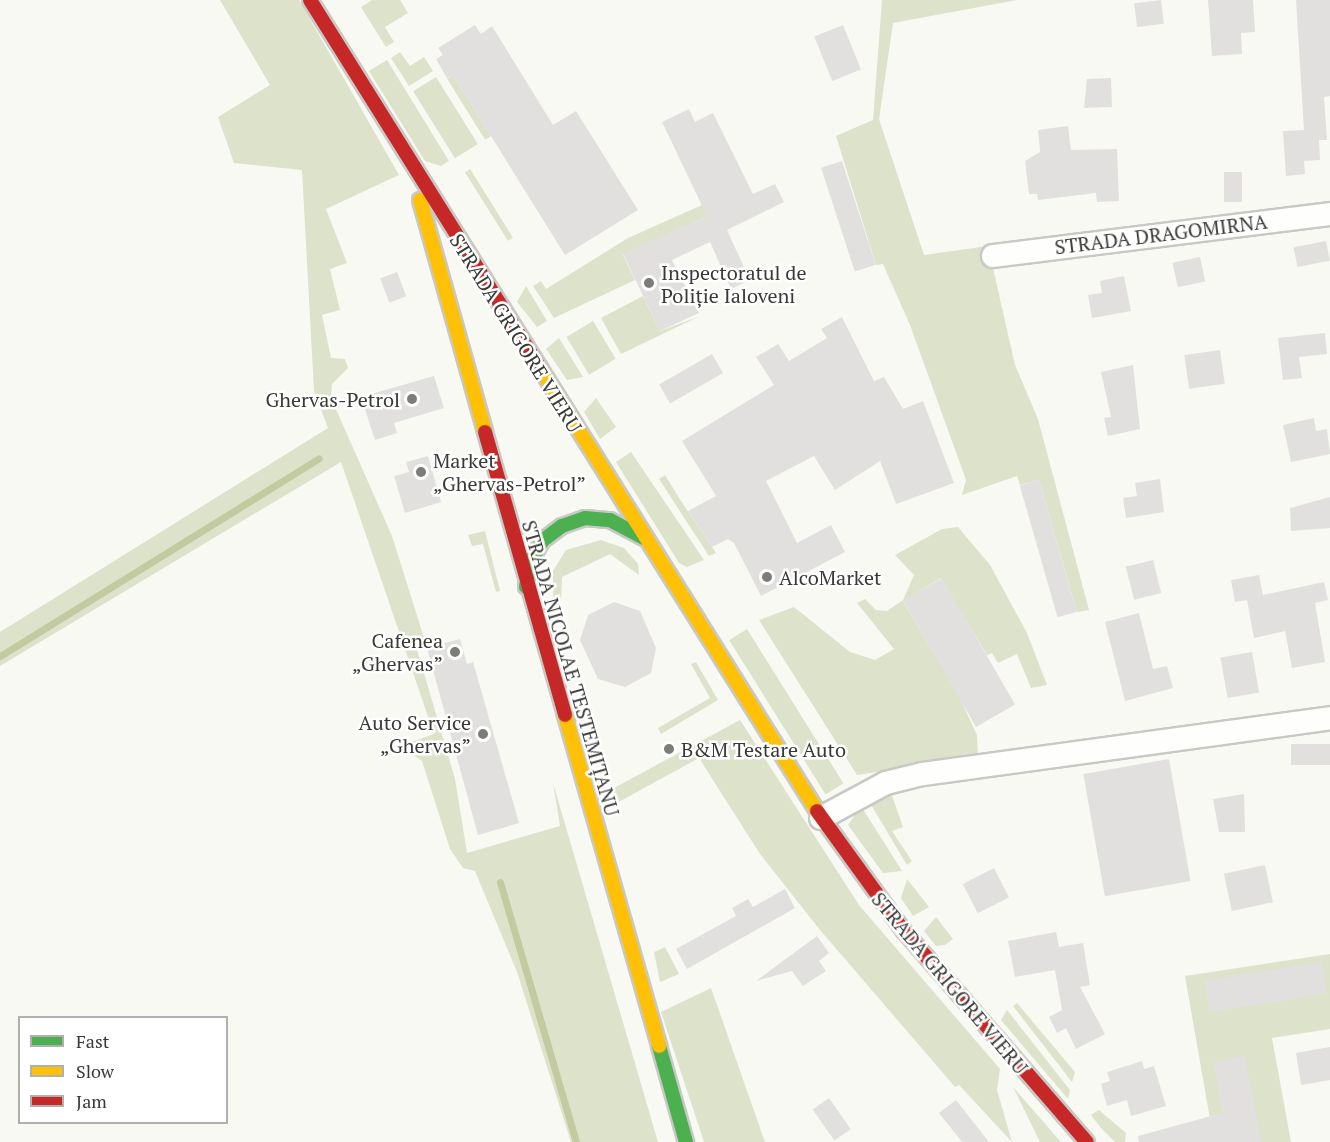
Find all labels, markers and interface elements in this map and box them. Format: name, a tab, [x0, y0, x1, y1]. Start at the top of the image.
street label: STRADA DRAGOMIRNA	[1053, 209, 1269, 259]
street label: STRADA GRIGORE VIERU	[445, 229, 587, 437]
place label: Inspectoratul de Poliție Ialoveni	[661, 260, 806, 307]
marker: Inspectoratul de Poliție Ialoveni	[642, 276, 656, 290]
place label: Ghervas-Petrol	[265, 387, 400, 411]
marker: Ghervas-Petrol	[405, 392, 419, 406]
place label: Market „Ghervas-Petrol”	[433, 448, 586, 495]
marker: Market „Ghervas-Petrol”	[414, 465, 428, 479]
street label: STRADA NICOLAE TESTEMIȚANU	[517, 517, 625, 819]
place label: AlcoMarket	[779, 565, 881, 589]
marker: AlcoMarket	[760, 570, 774, 584]
place label: Cafenea „Ghervas”	[352, 628, 443, 675]
marker: Cafenea „Ghervas”	[448, 645, 462, 659]
place label: Auto Service „Ghervas”	[359, 710, 471, 757]
marker: Auto Service „Ghervas”	[476, 727, 490, 741]
place label: B&M Testare Auto	[681, 737, 846, 761]
marker: B&M Testare Auto	[662, 742, 676, 756]
street label: STRADA GRIGORE VIERU	[867, 887, 1033, 1079]
legend	[18, 1016, 228, 1124]
text: Fast	[76, 1029, 109, 1053]
text: Slow	[76, 1059, 114, 1083]
text: Jam	[76, 1089, 107, 1113]

